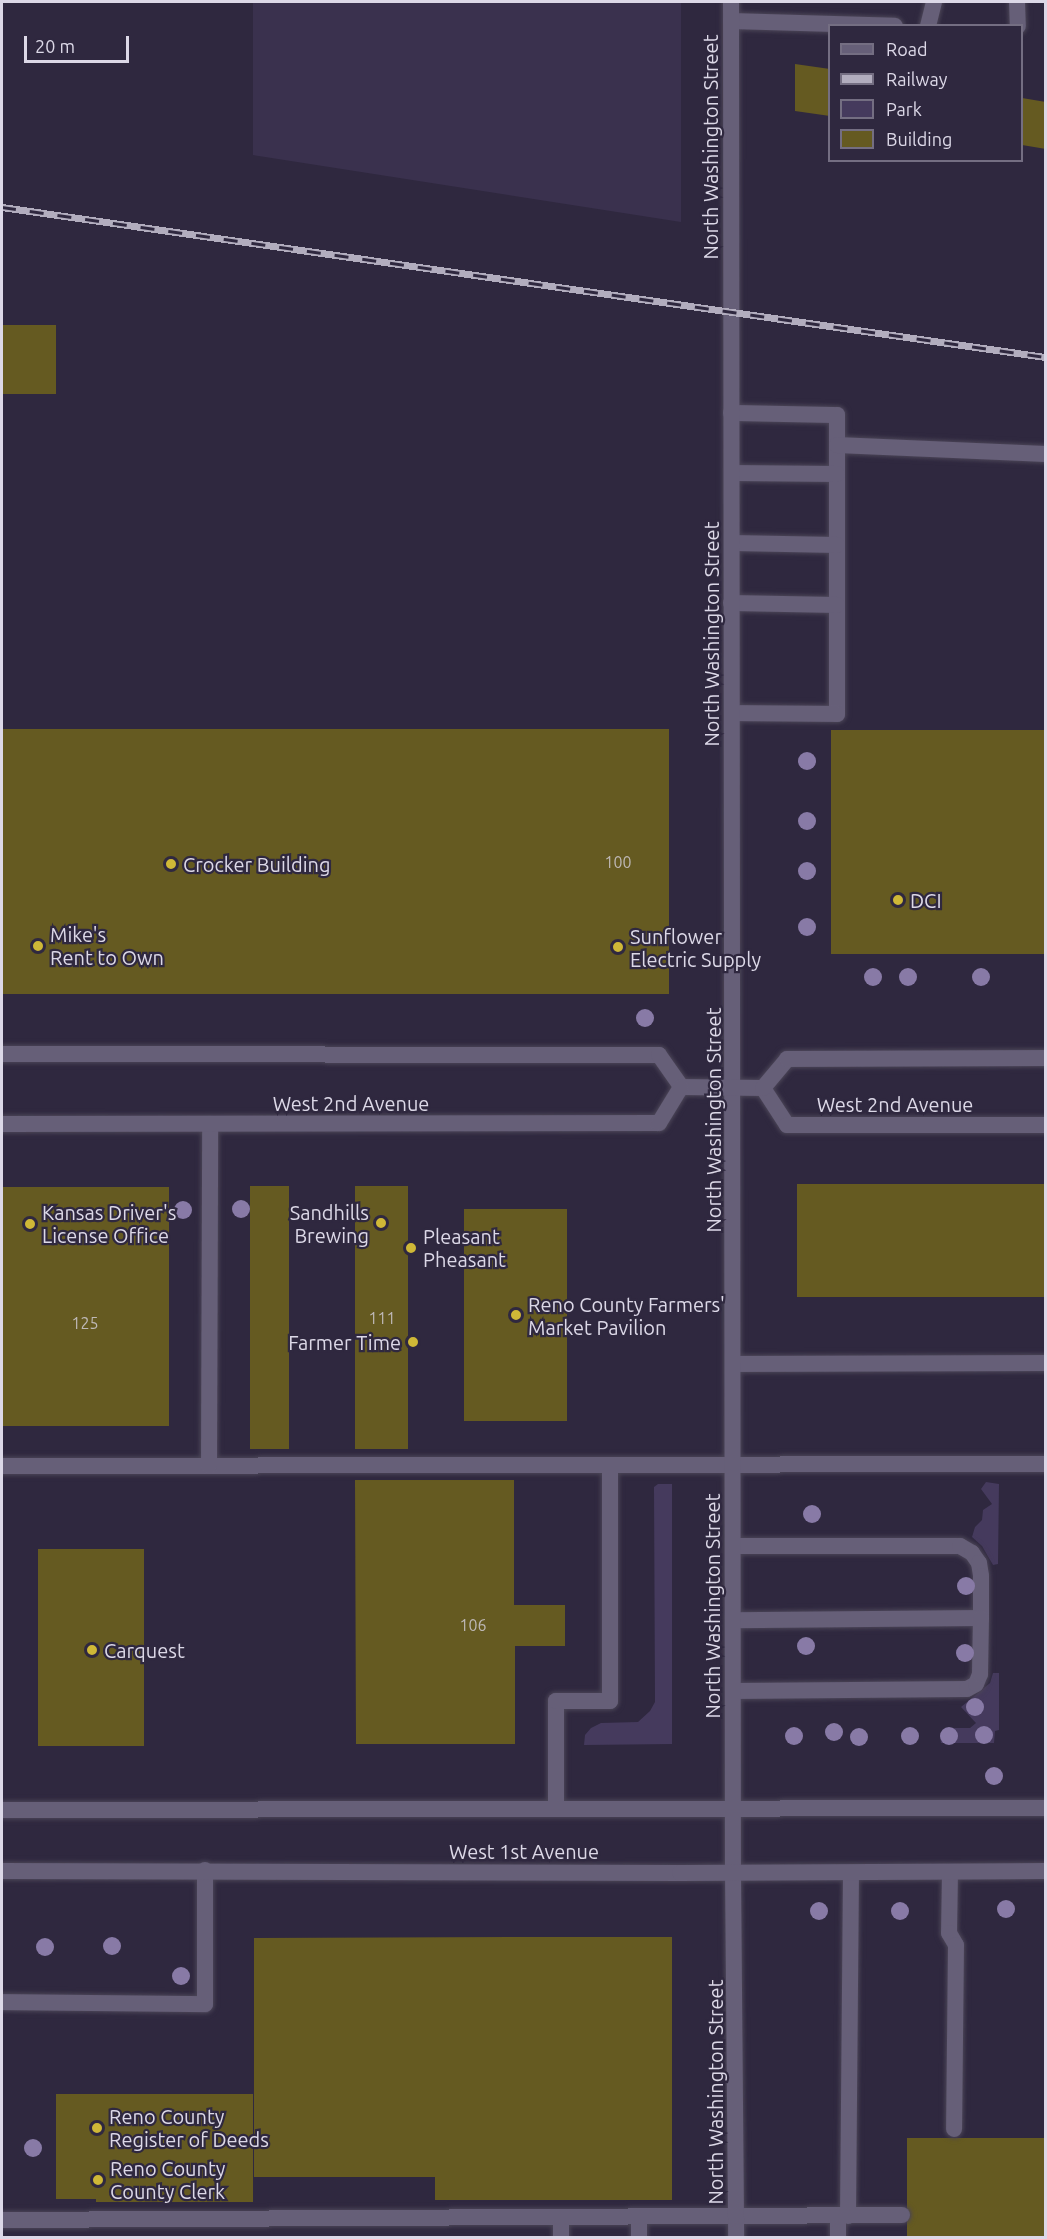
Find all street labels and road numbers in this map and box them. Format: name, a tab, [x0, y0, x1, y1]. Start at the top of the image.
street label: North Washington Street	[698, 34, 722, 260]
street label: North Washington Street	[699, 521, 723, 747]
street label: North Washington Street	[701, 1007, 725, 1233]
street label: West 2nd Avenue	[273, 1091, 429, 1115]
street label: West 2nd Avenue	[817, 1092, 973, 1116]
street label: North Washington Street	[700, 1493, 724, 1719]
street label: West 1st Avenue	[449, 1839, 599, 1863]
street label: North Washington Street	[703, 1979, 727, 2205]

